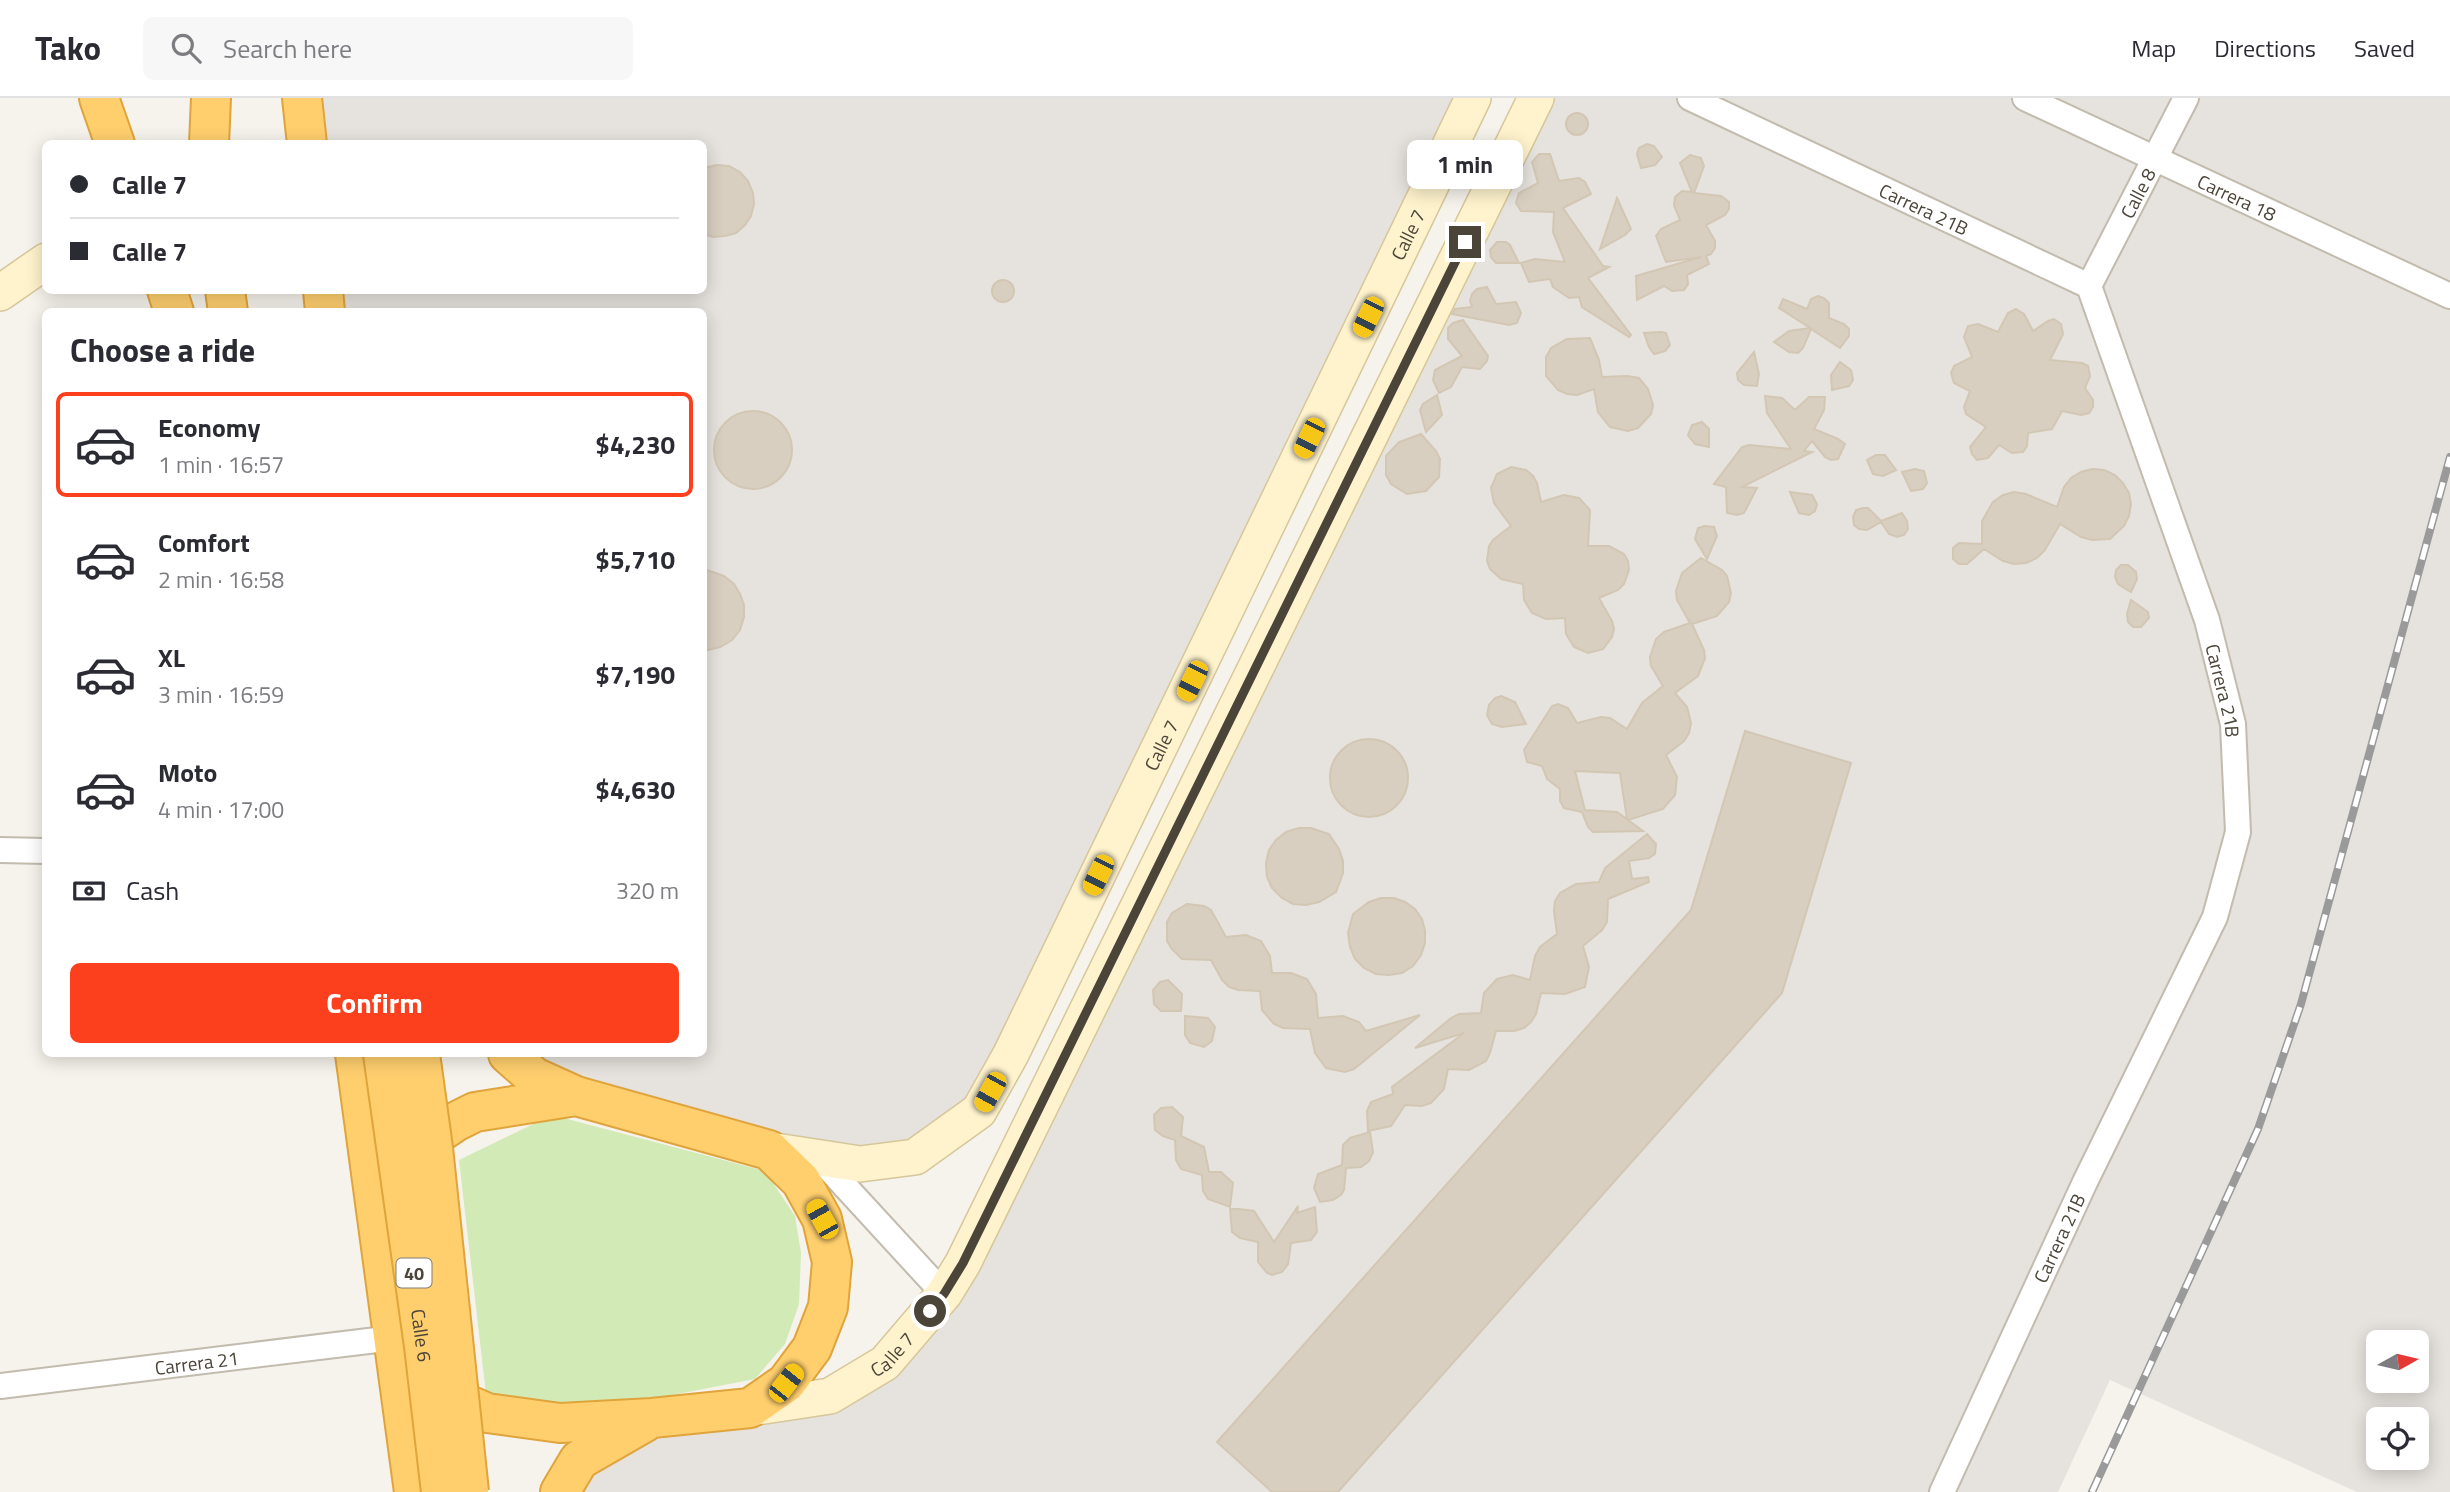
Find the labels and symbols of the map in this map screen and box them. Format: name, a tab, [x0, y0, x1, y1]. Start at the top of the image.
callout: 1 min	[1407, 141, 1523, 190]
street label: Calle 8	[2112, 162, 2162, 223]
street label: Carrera 18	[2193, 166, 2282, 228]
street label: Carrera 21B	[1875, 175, 1974, 242]
street label: Calle 7	[1382, 204, 1432, 265]
route end	[1449, 226, 1481, 258]
car	[1350, 294, 1387, 340]
car	[1291, 415, 1328, 461]
street label: Carrera 21B	[2199, 641, 2248, 738]
car	[1174, 658, 1211, 704]
street label: Calle 7	[1136, 715, 1185, 775]
car	[1080, 852, 1117, 898]
car	[971, 1069, 1010, 1115]
street label: Carrera 21B	[2026, 1189, 2092, 1287]
car	[803, 1196, 842, 1242]
road number: 40	[396, 1258, 432, 1288]
route start	[914, 1295, 946, 1327]
street label: Calle 6	[404, 1307, 440, 1363]
street label: Calle 7	[864, 1325, 920, 1383]
north arrow	[2366, 1330, 2429, 1393]
street label: Carrera 21	[153, 1343, 240, 1381]
car	[765, 1360, 808, 1406]

